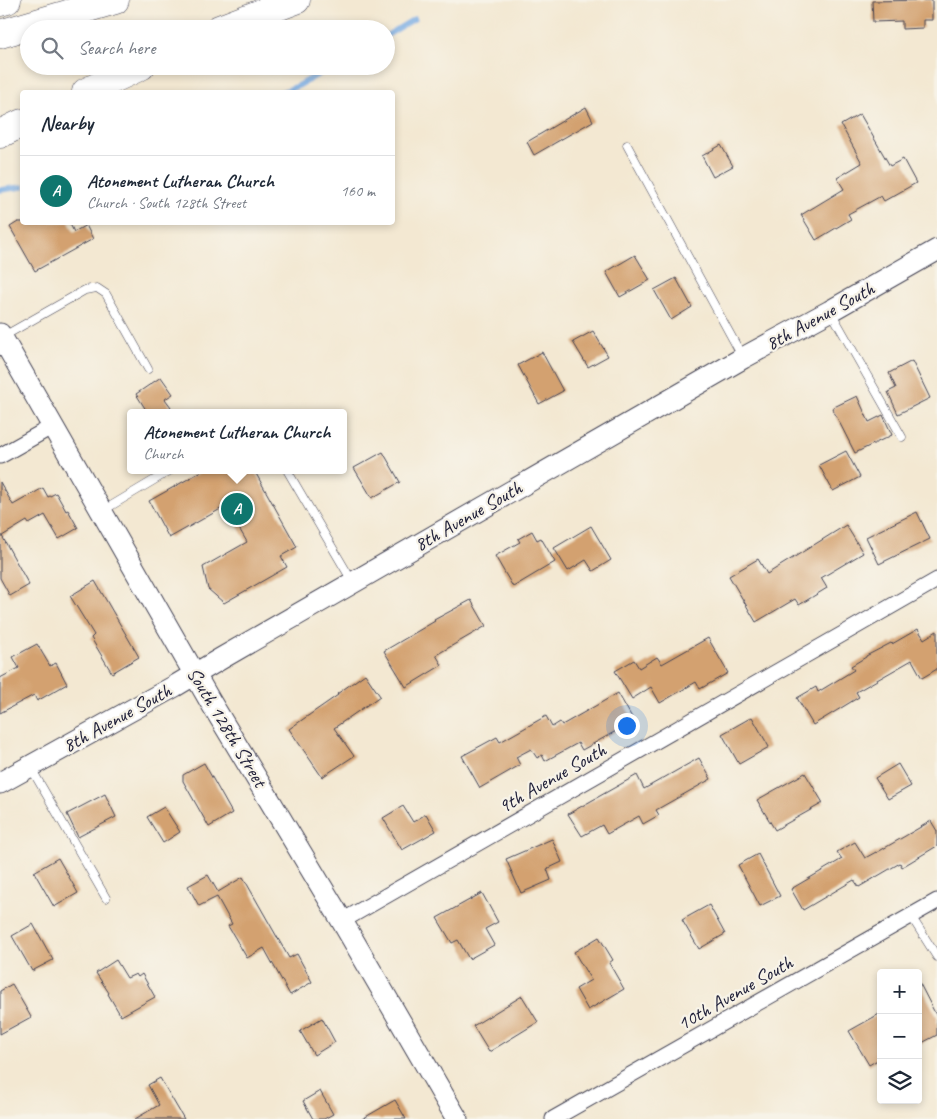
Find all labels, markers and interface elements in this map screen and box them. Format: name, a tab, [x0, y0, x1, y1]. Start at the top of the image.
search box	[20, 20, 395, 75]
icon: search	[38, 34, 66, 62]
text: Search here	[78, 36, 155, 60]
text: Nearby	[40, 110, 93, 136]
text: Atonement Lutheran Church	[87, 169, 274, 193]
text: A	[52, 181, 60, 201]
text: 160 m	[341, 181, 375, 201]
text: Church · South 128th Street	[87, 193, 246, 213]
street label: 8th Avenue South	[761, 276, 879, 356]
popup	[127, 409, 347, 474]
text: Atonement Lutheran Church	[144, 420, 330, 444]
text: Church	[144, 444, 184, 464]
street label: 8th Avenue South	[410, 475, 527, 557]
pin: A	[221, 490, 253, 528]
street label: South 128th Street	[181, 663, 274, 793]
street label: 8th Avenue South	[58, 678, 176, 758]
your location	[614, 713, 640, 739]
street label: 9th Avenue South	[494, 737, 611, 819]
street label: 10th Avenue South	[673, 949, 798, 1036]
map controls	[877, 969, 922, 1104]
button: +	[877, 969, 922, 1014]
button: −	[877, 1014, 922, 1059]
button: layers	[877, 1059, 922, 1104]

